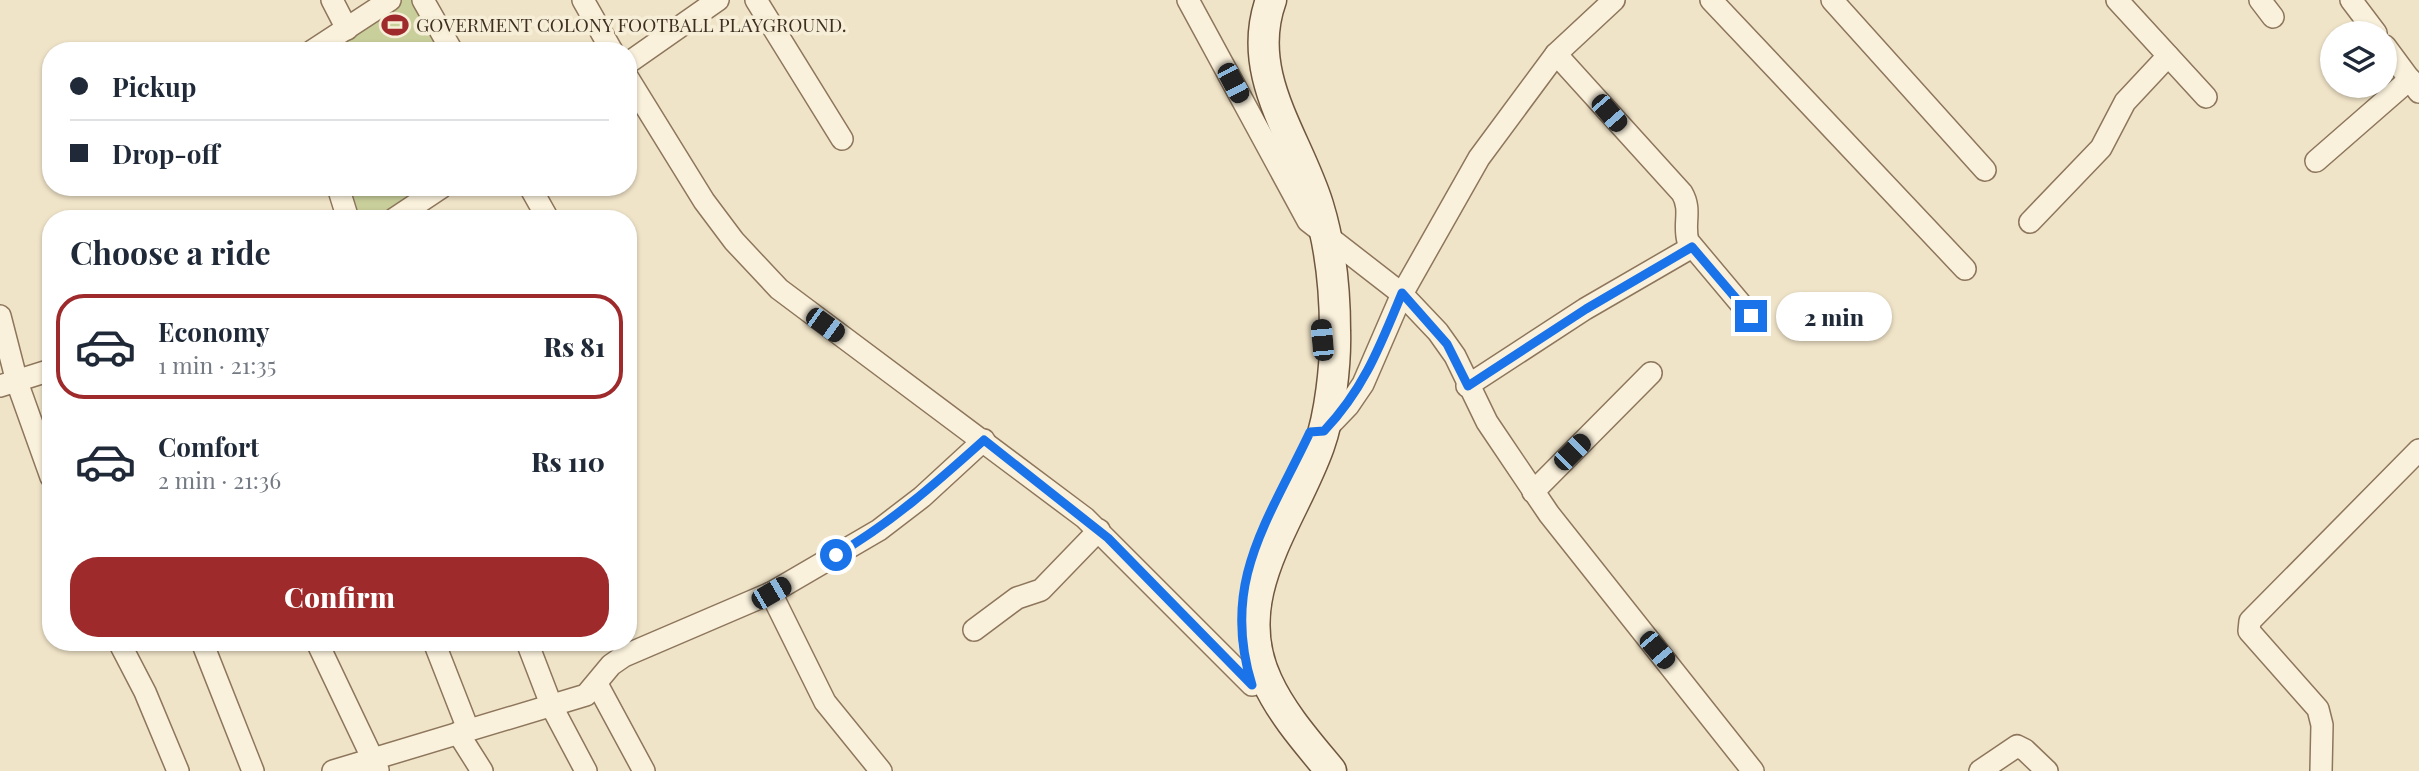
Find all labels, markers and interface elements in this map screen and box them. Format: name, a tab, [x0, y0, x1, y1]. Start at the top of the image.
sports icon: GOVERMENT COLONY FOOTBALL PLAYGROUND.	[380, 10, 410, 40]
place label: GOVERMENT COLONY FOOTBALL PLAYGROUND.	[416, 11, 847, 37]
map controls	[2320, 21, 2397, 98]
button: layers	[2320, 21, 2397, 98]
car	[1214, 60, 1253, 106]
text: Pickup	[112, 69, 196, 104]
car	[1588, 90, 1631, 136]
text: Drop-off	[112, 136, 219, 171]
text: Choose a ride	[70, 230, 271, 273]
callout: 2 min	[1776, 292, 1891, 340]
route end	[1735, 300, 1767, 332]
text: 2 min	[1804, 301, 1864, 332]
car	[802, 304, 849, 346]
text: Economy	[158, 314, 269, 349]
icon: car	[74, 315, 137, 378]
car	[1310, 318, 1335, 362]
text: Rs 81	[544, 329, 605, 364]
text: 1 min · 21:35	[158, 349, 276, 380]
text: Comfort	[158, 429, 259, 464]
icon: car	[74, 430, 137, 493]
car	[1550, 430, 1595, 474]
text: Rs 110	[531, 444, 605, 479]
text: 2 min · 21:36	[158, 464, 281, 495]
route start	[820, 539, 852, 571]
button: Confirm	[70, 557, 609, 637]
car	[748, 573, 795, 613]
car	[1636, 627, 1679, 673]

